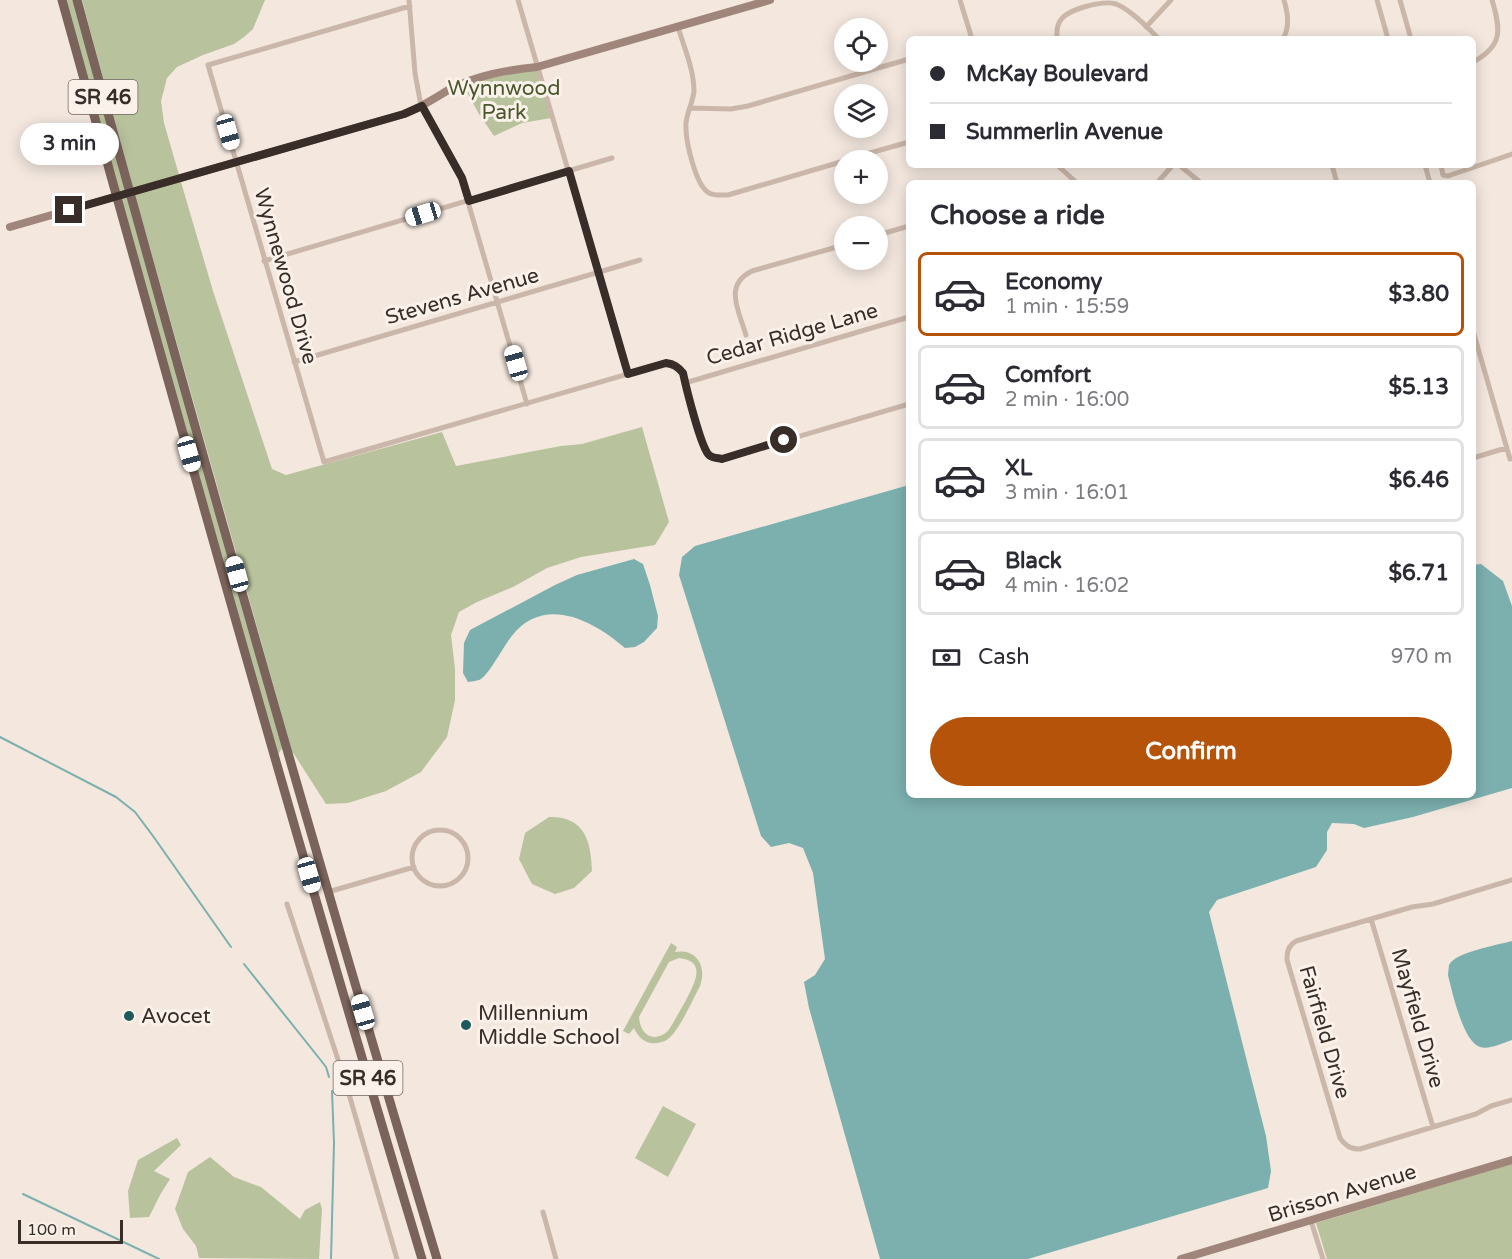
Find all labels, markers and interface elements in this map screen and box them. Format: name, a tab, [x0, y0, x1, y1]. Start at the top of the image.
map controls	[834, 18, 888, 270]
button: locate	[834, 18, 888, 72]
text: McKay Boulevard	[966, 61, 1149, 87]
park label: Wynnwood Park	[448, 76, 560, 125]
road number: SR 46	[68, 80, 138, 114]
button: layers	[834, 84, 888, 138]
car	[214, 112, 242, 152]
text: Summerlin Avenue	[966, 119, 1163, 145]
callout: 3 min	[20, 123, 118, 165]
text: 3 min	[43, 132, 96, 156]
button: +	[834, 150, 888, 204]
street label: Wynnewood Drive	[248, 185, 323, 367]
route end	[55, 196, 82, 223]
text: Choose a ride	[930, 199, 1105, 232]
car	[403, 200, 443, 228]
button: −	[834, 216, 888, 270]
street label: Stevens Avenue	[383, 263, 542, 330]
icon: car	[933, 267, 987, 321]
text: Economy	[1005, 269, 1102, 295]
text: $3.80	[1388, 281, 1449, 307]
text: 1 min · 15:59	[1005, 295, 1129, 319]
street label: Cedar Ridge Lane	[703, 298, 881, 371]
car	[502, 343, 530, 383]
icon: car	[933, 360, 987, 414]
text: Comfort	[1005, 362, 1091, 388]
text: $5.13	[1388, 374, 1449, 400]
text: 2 min · 16:00	[1005, 388, 1129, 412]
route start	[770, 426, 797, 453]
car	[175, 434, 203, 474]
icon: car	[933, 453, 987, 507]
text: XL	[1005, 455, 1032, 481]
text: $6.46	[1389, 467, 1449, 493]
text: 3 min · 16:01	[1005, 481, 1129, 505]
icon: car	[933, 546, 987, 600]
text: Black	[1005, 548, 1062, 574]
car	[224, 554, 250, 594]
text: $6.71	[1388, 560, 1449, 586]
text: 4 min · 16:02	[1005, 574, 1129, 598]
icon: cash	[930, 641, 963, 674]
text: Cash	[978, 644, 1030, 670]
text: 970 m	[1391, 645, 1452, 669]
button: Confirm	[930, 717, 1452, 786]
car	[295, 855, 323, 895]
street label: Mayfield Drive	[1386, 945, 1449, 1091]
street label: Fairfield Drive	[1294, 963, 1355, 1102]
car	[349, 992, 377, 1032]
place label: Millennium Middle School	[478, 1001, 620, 1050]
place label: Avocet	[141, 1004, 211, 1029]
marker: Avocet	[122, 1009, 136, 1023]
marker: Millennium Middle School	[459, 1018, 473, 1032]
road number: SR 46	[334, 1061, 403, 1095]
street label: Brisson Avenue	[1265, 1159, 1420, 1228]
scale bar	[18, 1217, 123, 1244]
text: 100 m	[27, 1220, 76, 1240]

